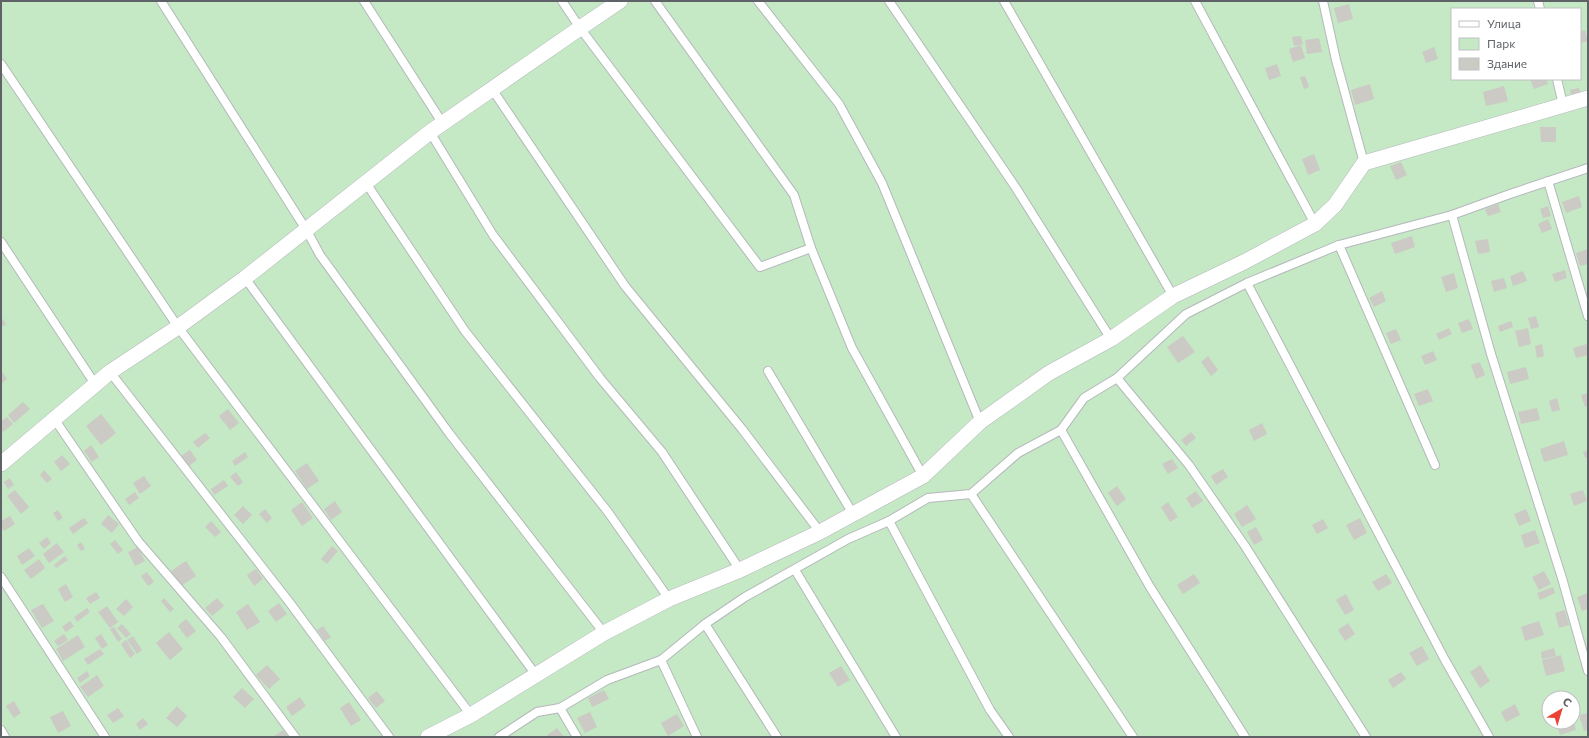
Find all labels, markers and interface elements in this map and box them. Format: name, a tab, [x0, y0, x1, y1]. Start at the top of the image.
legend	[1451, 8, 1581, 80]
text: Улица	[1487, 16, 1521, 30]
text: Парк	[1487, 36, 1516, 50]
text: Здание	[1487, 56, 1527, 70]
north arrow	[1541, 690, 1581, 730]
text: С	[1560, 694, 1575, 709]

